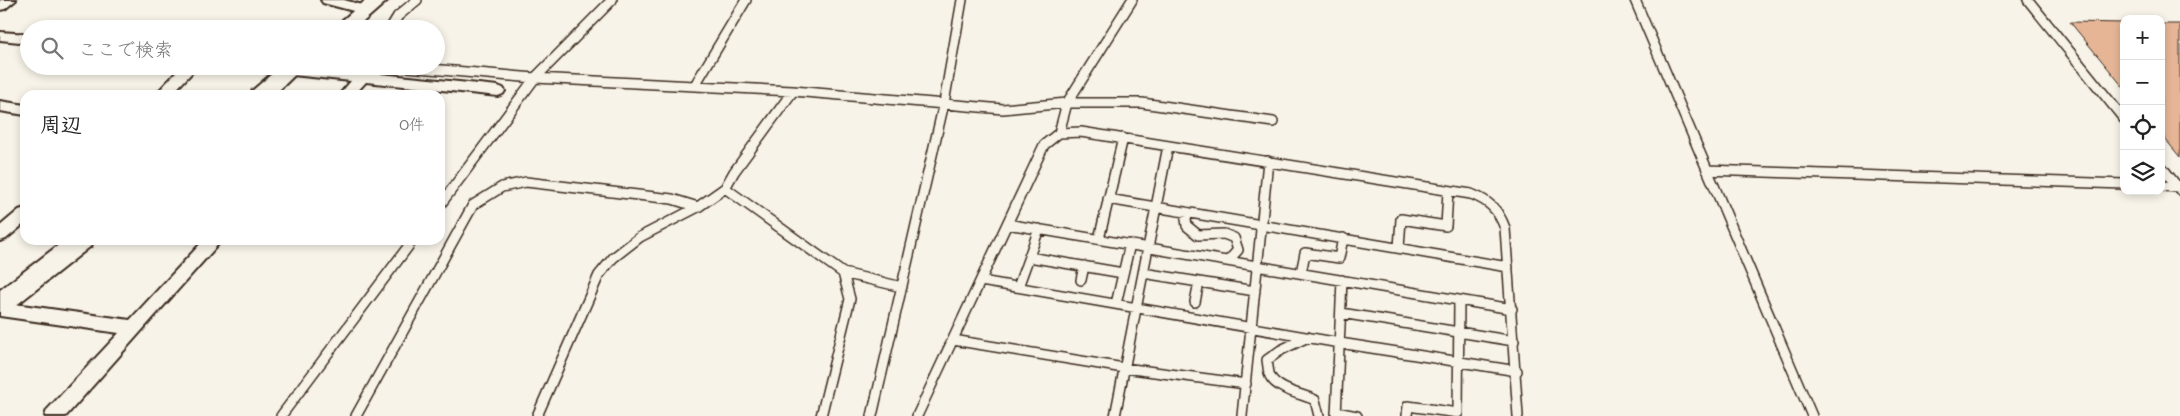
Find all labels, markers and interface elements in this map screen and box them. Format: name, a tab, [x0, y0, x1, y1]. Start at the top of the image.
map controls	[2120, 15, 2165, 195]
button: +	[2120, 15, 2165, 60]
search box	[20, 20, 445, 75]
icon: search	[38, 34, 66, 62]
text: ここで検索	[78, 36, 173, 61]
button: −	[2120, 60, 2165, 105]
button: locate	[2120, 105, 2165, 150]
text: 周辺	[40, 110, 82, 137]
text: 0件	[399, 113, 425, 134]
button: layers	[2120, 150, 2165, 195]

